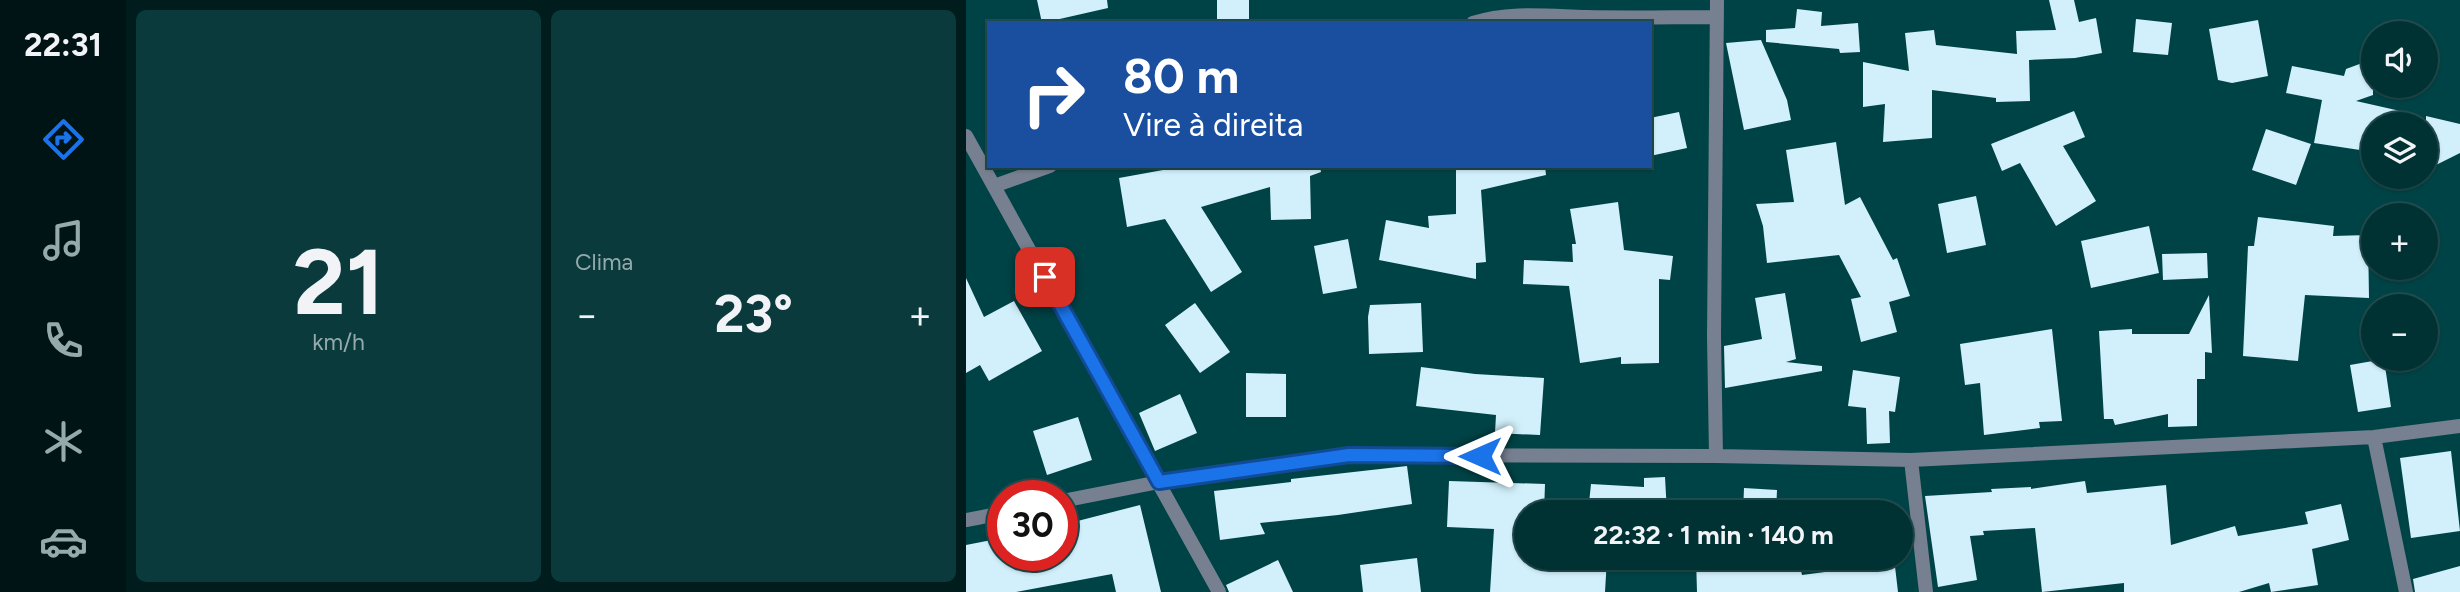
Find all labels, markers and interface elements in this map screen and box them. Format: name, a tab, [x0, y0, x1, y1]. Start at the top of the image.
map controls	[2361, 21, 2438, 371]
button: sound	[2361, 21, 2438, 98]
text: 22:31	[24, 26, 102, 64]
text: 80 m	[1123, 46, 1239, 105]
icon: right	[1008, 49, 1099, 140]
text: Vire à direita	[1123, 106, 1303, 144]
button: layers	[2361, 112, 2438, 189]
icon: directions	[39, 115, 88, 164]
button: +	[2361, 203, 2438, 280]
icon: music	[39, 216, 88, 265]
text: 21	[293, 228, 384, 337]
pin	[1015, 247, 1075, 307]
text: Clima	[575, 248, 633, 276]
icon: arrive	[1026, 258, 1064, 296]
text: 23°	[714, 283, 793, 345]
text: −	[575, 292, 599, 338]
text: +	[908, 292, 932, 338]
button: −	[2361, 294, 2438, 371]
icon: phone	[39, 316, 88, 365]
text: km/h	[312, 328, 365, 356]
icon: climate	[39, 417, 88, 466]
position arrow	[1443, 419, 1517, 493]
speed limit sign: 30	[987, 480, 1078, 571]
icon: car	[39, 517, 88, 566]
text: 22:32 · 1 min · 140 m	[1593, 519, 1834, 551]

